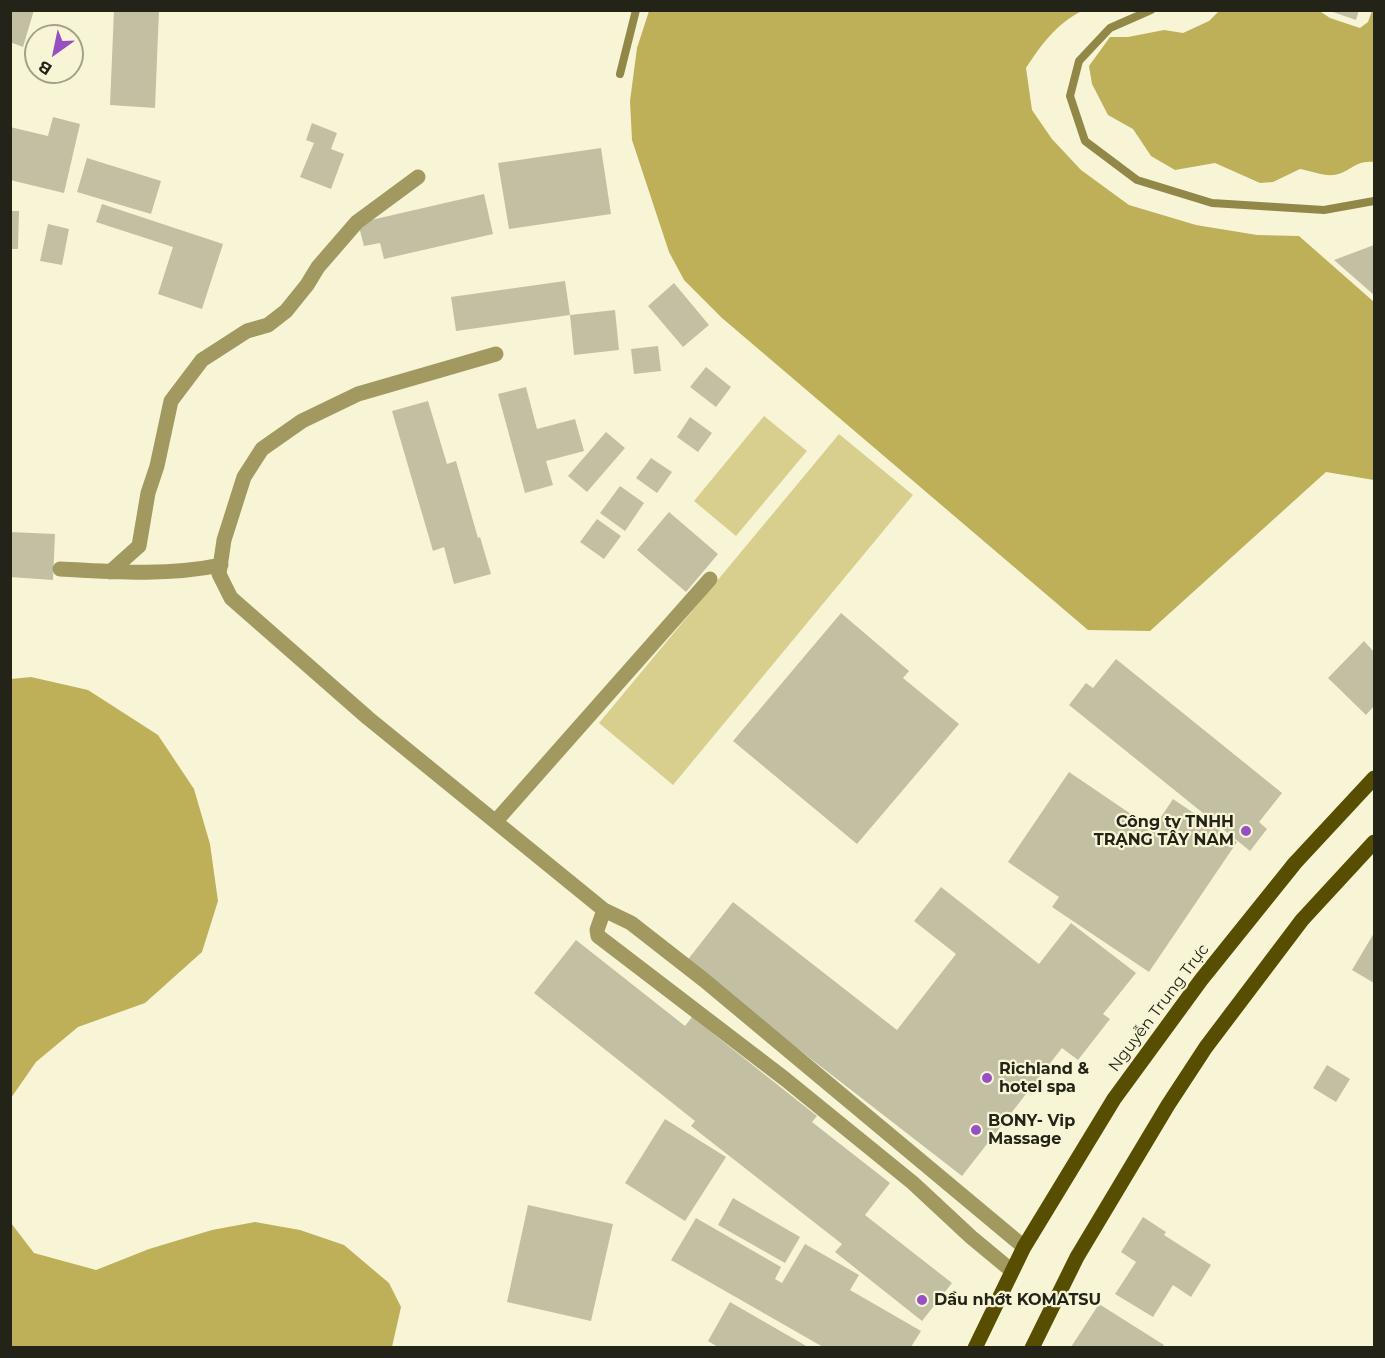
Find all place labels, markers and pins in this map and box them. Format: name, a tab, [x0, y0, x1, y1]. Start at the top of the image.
place label: Công ty TNHH TRẠNG TÂY NAM	[1094, 812, 1234, 850]
marker: Công ty TNHH TRẠNG TÂY NAM	[1239, 824, 1253, 838]
place label: Richland & hotel spa	[999, 1059, 1089, 1097]
marker: Richland & hotel spa	[980, 1071, 994, 1085]
place label: BONY- Vip Massage	[988, 1111, 1075, 1149]
marker: BONY- Vip Massage	[969, 1123, 983, 1137]
place label: Dầu nhớt KOMATSU	[934, 1290, 1101, 1310]
marker: Dầu nhớt KOMATSU	[915, 1293, 929, 1307]

